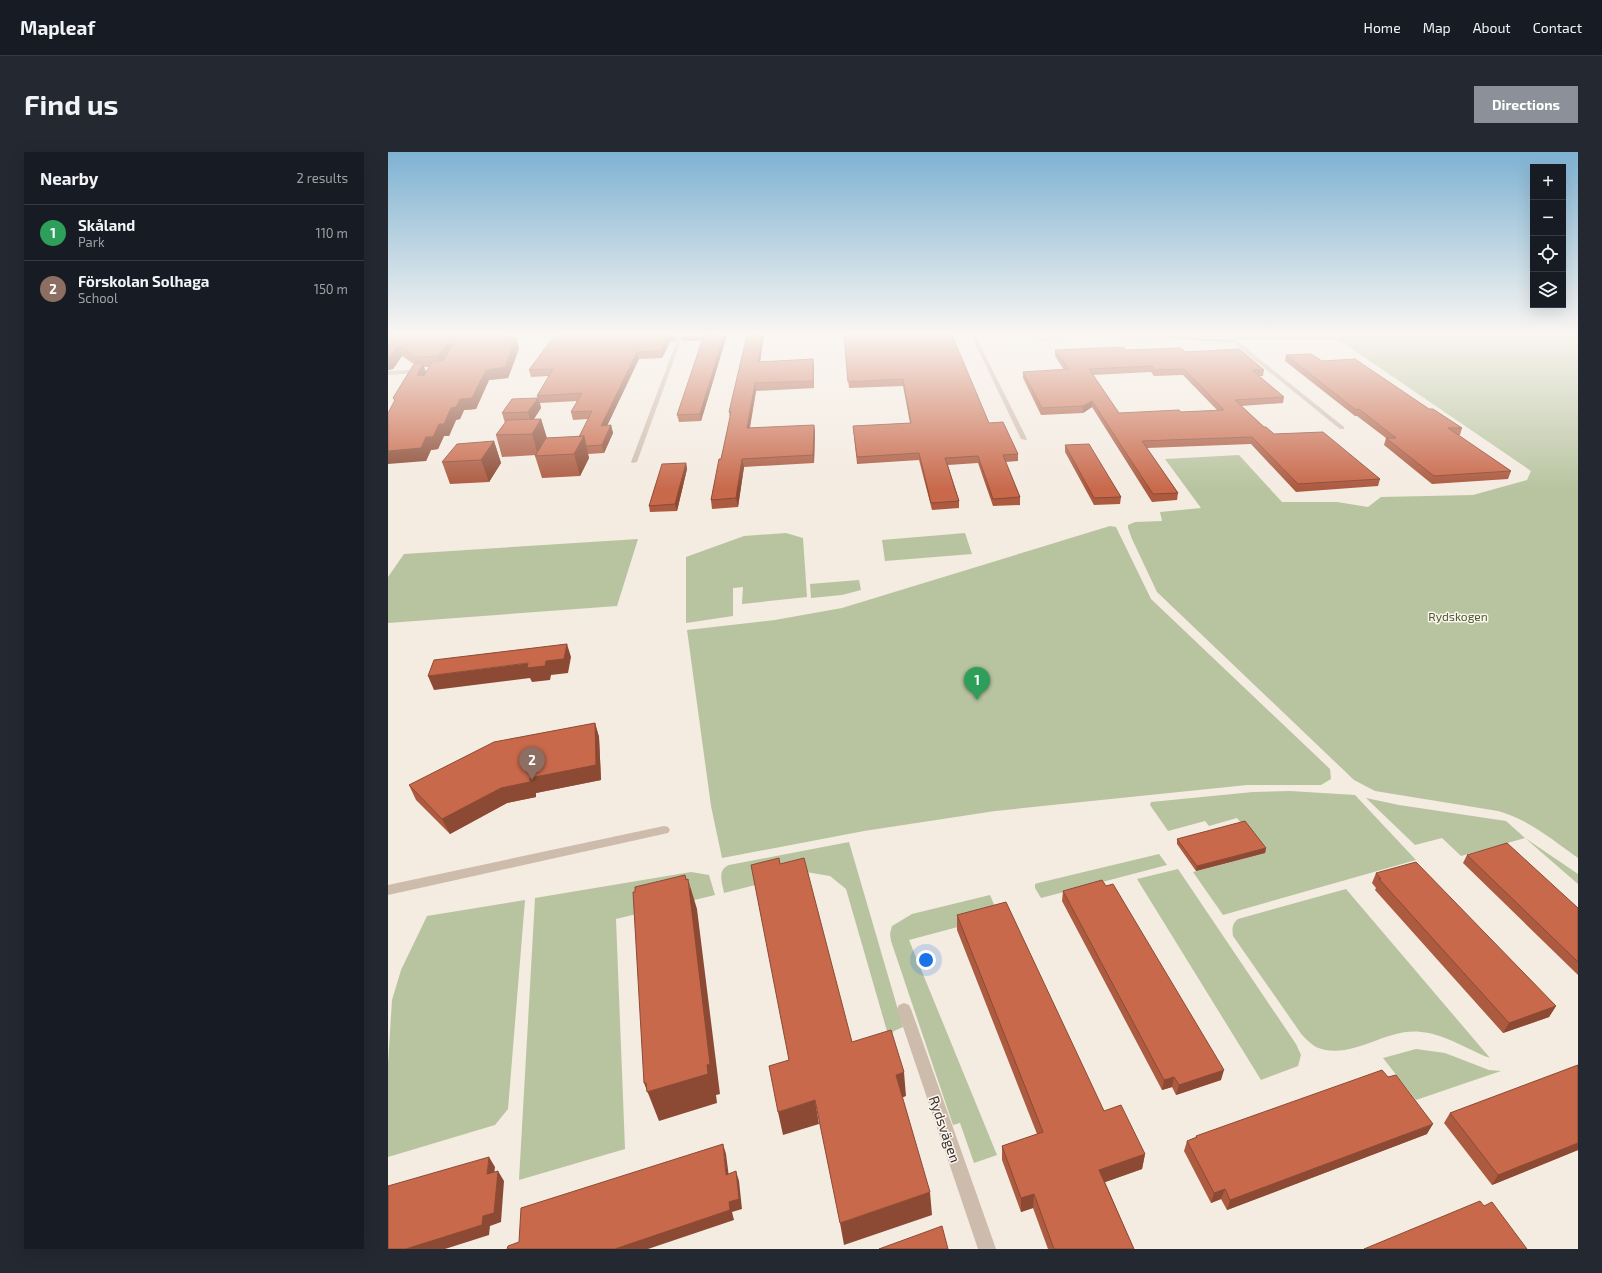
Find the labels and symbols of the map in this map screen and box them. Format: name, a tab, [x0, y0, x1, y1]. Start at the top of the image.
park label: Rydskogen	[1428, 609, 1488, 623]
pin: 1	[964, 667, 990, 700]
pin: 2	[519, 747, 545, 780]
your location	[916, 950, 936, 970]
street label: Rydsvägen	[926, 1093, 964, 1165]

